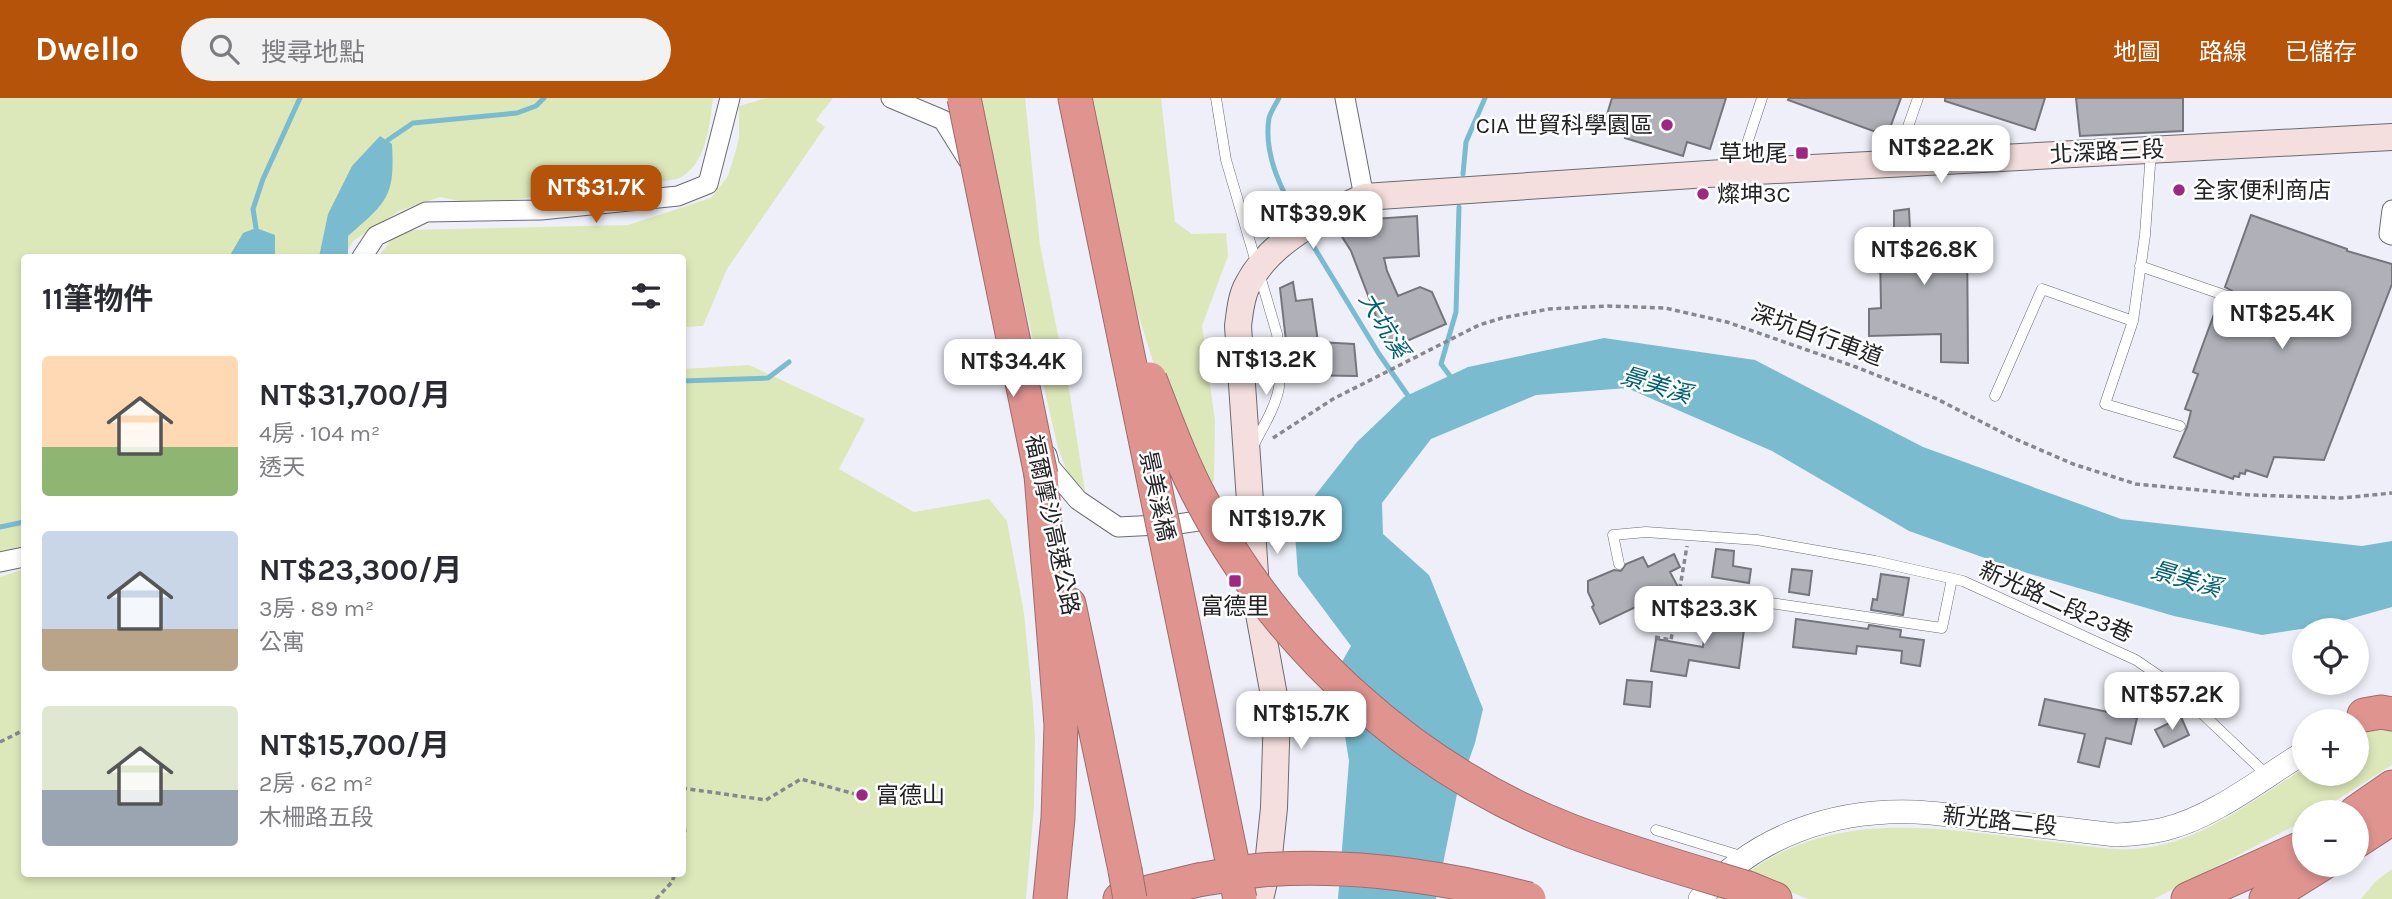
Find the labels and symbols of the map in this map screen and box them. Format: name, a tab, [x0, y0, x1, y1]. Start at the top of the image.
place label: CIA 世貿科學園區	[1476, 112, 1653, 139]
marker: CIA 世貿科學園區	[1659, 117, 1675, 133]
pin: NT$22.2K	[1869, 126, 2013, 185]
street label: 北深路三段	[2049, 136, 2165, 168]
place label: 草地尾	[1719, 140, 1788, 167]
marker: 草地尾	[1794, 145, 1810, 161]
pin: NT$31.7K	[524, 166, 668, 225]
place label: 全家便利商店	[2193, 177, 2331, 204]
place label: 燦坤3C	[1717, 181, 1791, 208]
marker: 全家便利商店	[2171, 182, 2187, 198]
marker: 燦坤3C	[1695, 186, 1711, 202]
pin: NT$39.9K	[1241, 192, 1385, 251]
pin: NT$26.8K	[1852, 228, 1996, 287]
water label: 大坑溪	[1353, 287, 1416, 366]
pin: NT$25.4K	[2210, 292, 2354, 351]
street label: 深坑自行車道	[1748, 299, 1886, 371]
pin: NT$13.2K	[1194, 338, 1338, 397]
pin: NT$34.4K	[941, 340, 1085, 399]
water label: 景美溪	[1617, 361, 1697, 410]
street label: 福爾摩沙高速公路	[1020, 432, 1084, 618]
street label: 景美溪橋	[1134, 448, 1180, 544]
pin: NT$19.7K	[1205, 496, 1349, 556]
street label: 新光路二段23巷	[1975, 556, 2137, 648]
water label: 景美溪	[2148, 556, 2227, 603]
marker: 富德里	[1227, 573, 1243, 589]
pin: NT$23.3K	[1632, 587, 1776, 646]
place label: 富德里	[1201, 593, 1270, 620]
pin: NT$57.2K	[2100, 672, 2244, 732]
pin: NT$15.7K	[1229, 692, 1373, 751]
place label: 富德山	[876, 782, 945, 809]
marker: 富德山	[854, 787, 870, 803]
street label: 新光路二段	[1941, 802, 2059, 840]

